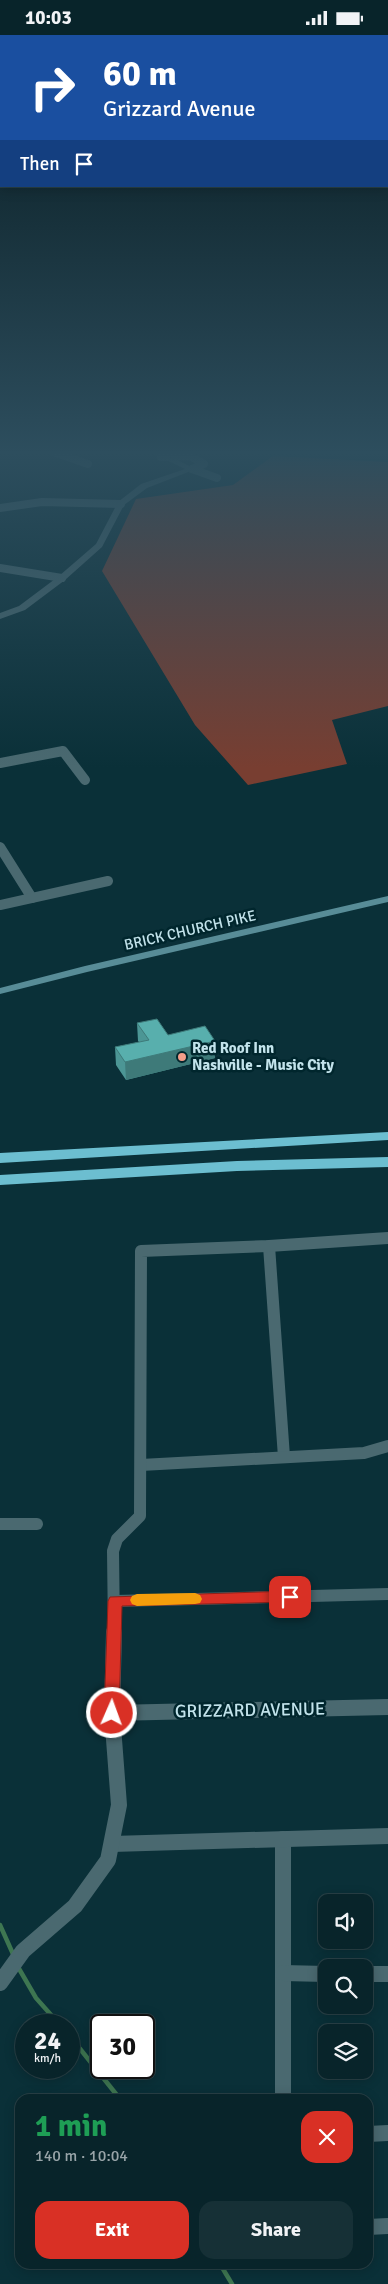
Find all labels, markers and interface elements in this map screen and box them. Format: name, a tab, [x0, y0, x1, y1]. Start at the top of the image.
text: 10:03	[25, 6, 72, 30]
text: 60 m	[103, 52, 177, 95]
icon: right	[20, 55, 85, 120]
text: Grizzard Avenue	[103, 95, 256, 122]
icon: arrive	[70, 150, 98, 178]
text: Then	[20, 152, 60, 176]
street label: BRICK CHURCH PIKE	[122, 906, 258, 954]
place label: Red Roof Inn Nashville - Music City	[192, 1039, 335, 1074]
marker: Red Roof Inn Nashville - Music City	[176, 1051, 188, 1063]
pin	[269, 1576, 311, 1618]
icon: arrive	[276, 1583, 304, 1611]
position arrow	[85, 1686, 137, 1738]
street label: GRIZZARD AVENUE	[175, 1698, 325, 1722]
map controls	[318, 1894, 373, 2079]
button: sound	[318, 1894, 373, 1949]
button: search	[318, 1959, 373, 2014]
speed limit sign: 30	[90, 2014, 155, 2079]
button: layers	[318, 2024, 373, 2079]
text: 24	[34, 2025, 61, 2056]
text: km/h	[34, 2051, 61, 2066]
text: 1 min	[35, 2108, 107, 2145]
button: close	[301, 2111, 353, 2163]
text: 140 m · 10:04	[35, 2146, 128, 2166]
button: Exit	[35, 2201, 189, 2259]
button: Share	[199, 2201, 353, 2259]

